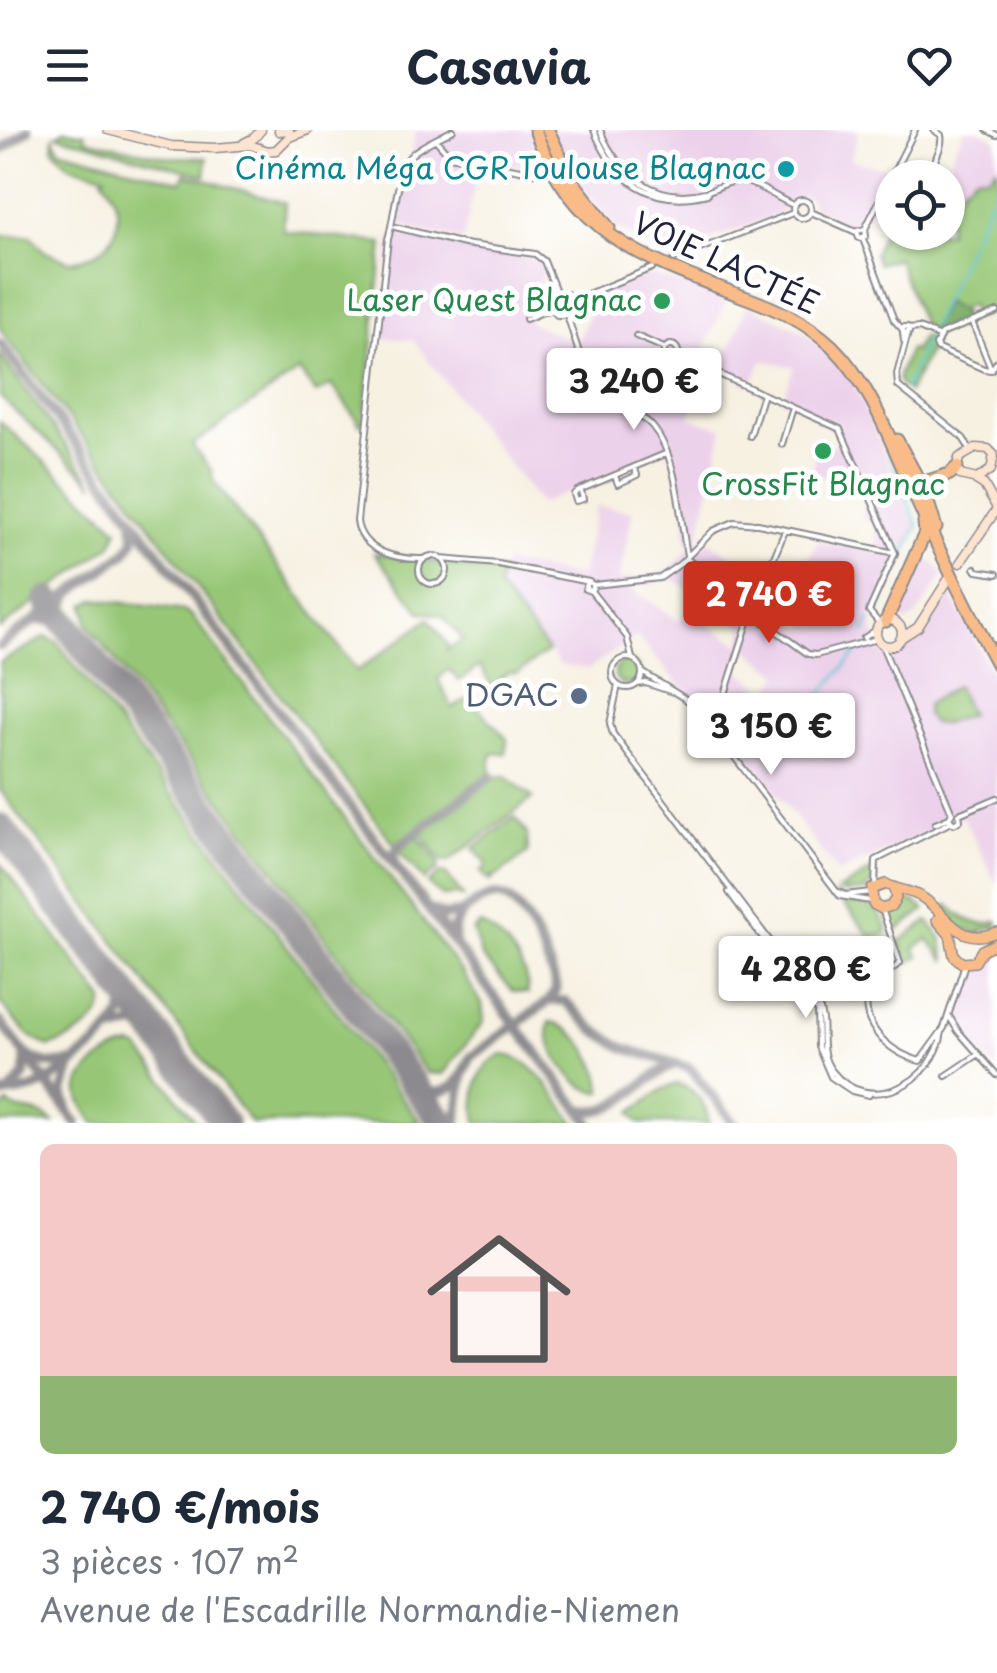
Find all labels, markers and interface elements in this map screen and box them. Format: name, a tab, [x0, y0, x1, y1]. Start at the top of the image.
text: Casavia	[406, 31, 591, 99]
icon: menu	[40, 38, 95, 93]
icon: heart	[902, 38, 957, 93]
place label: Cinéma Méga CGR Toulouse Blagnac	[235, 144, 766, 189]
marker: Cinéma Méga CGR Toulouse Blagnac	[775, 158, 797, 180]
map controls	[875, 160, 965, 250]
button: locate	[875, 160, 965, 250]
street label: VOIE LACTÉE	[627, 199, 827, 324]
place label: Laser Quest Blagnac	[346, 276, 642, 321]
marker: Laser Quest Blagnac	[651, 290, 673, 312]
pin: 3 240 €	[542, 348, 726, 433]
text: 3 240 €	[569, 356, 699, 404]
marker: CrossFit Blagnac	[812, 440, 834, 462]
place label: CrossFit Blagnac	[701, 460, 945, 505]
pin: 2 740 €	[677, 561, 861, 646]
text: 2 740 €	[705, 569, 833, 617]
place label: DGAC	[464, 671, 559, 716]
marker: DGAC	[568, 685, 590, 707]
pin: 3 150 €	[679, 693, 863, 778]
text: 3 150 €	[709, 701, 833, 749]
pin: 4 280 €	[714, 936, 898, 1021]
text: 4 280 €	[741, 944, 871, 992]
icon: home	[409, 1209, 589, 1389]
text: 2 740 €/mois	[40, 1474, 320, 1537]
text: 3 pièces · 107 m²	[40, 1537, 299, 1585]
text: Avenue de l'Escadrille Normandie-Niemen	[40, 1585, 680, 1633]

